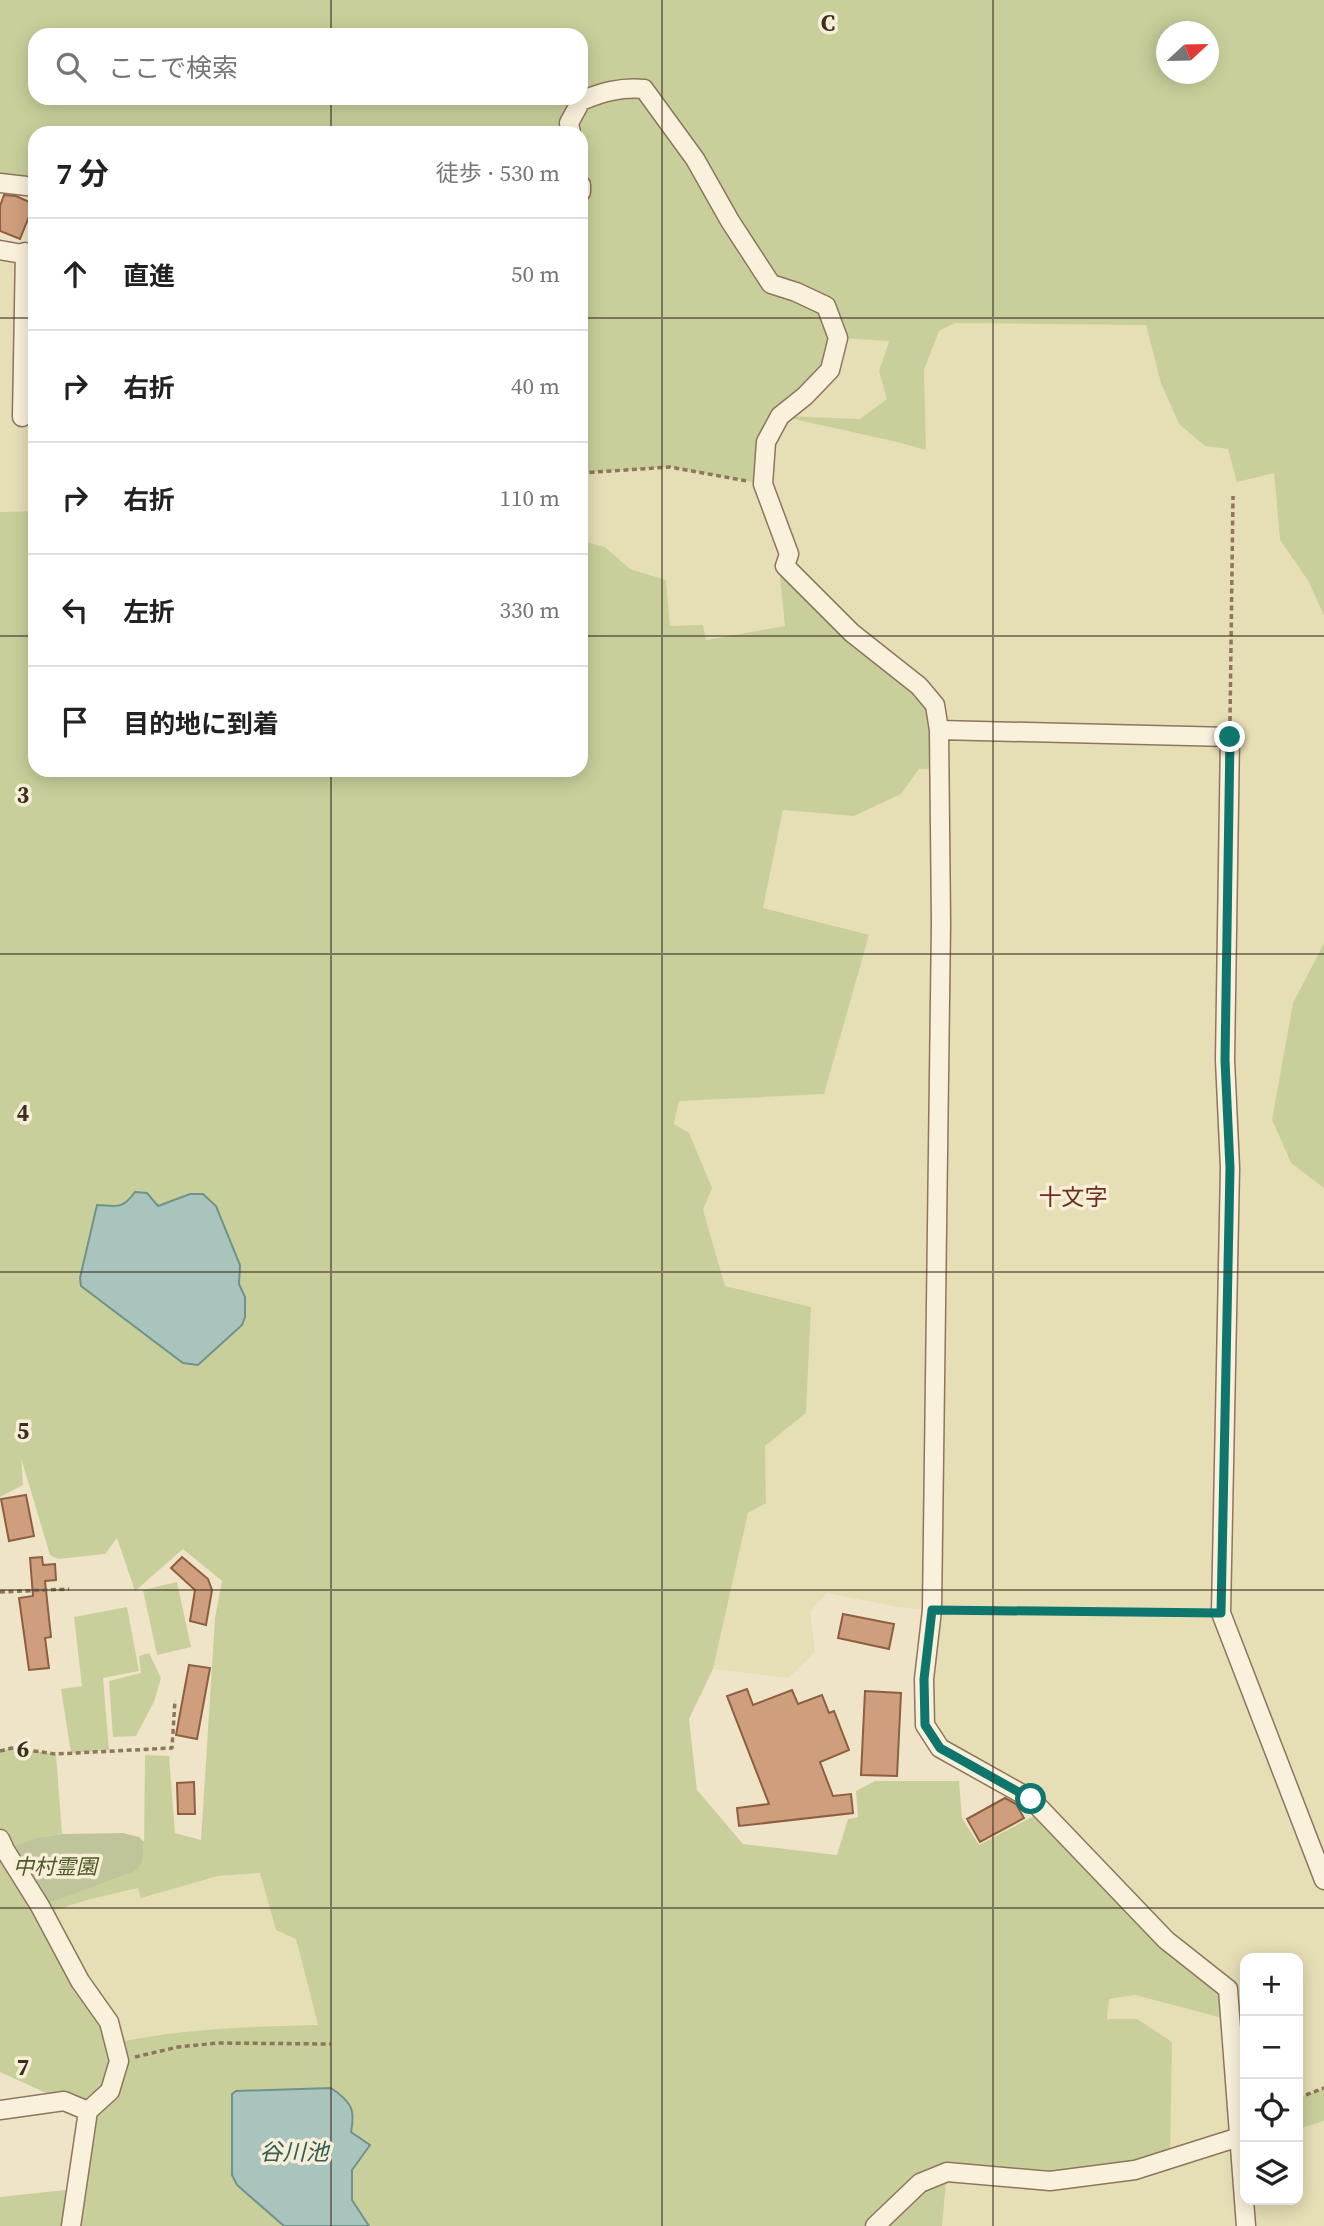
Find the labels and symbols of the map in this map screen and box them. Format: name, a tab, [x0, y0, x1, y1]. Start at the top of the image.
text: C	[821, 7, 835, 39]
north arrow	[1156, 21, 1219, 84]
route end	[1214, 721, 1245, 752]
text: 3	[17, 779, 29, 811]
text: 4	[17, 1097, 29, 1129]
district label: 十文字	[1039, 1181, 1108, 1213]
text: 5	[17, 1415, 29, 1447]
text: 6	[17, 1733, 29, 1765]
route start	[1015, 1783, 1046, 1814]
park label: 中村霊園	[13, 1852, 100, 1881]
text: 7	[17, 2051, 29, 2083]
water label: 谷川池	[260, 2136, 331, 2168]

